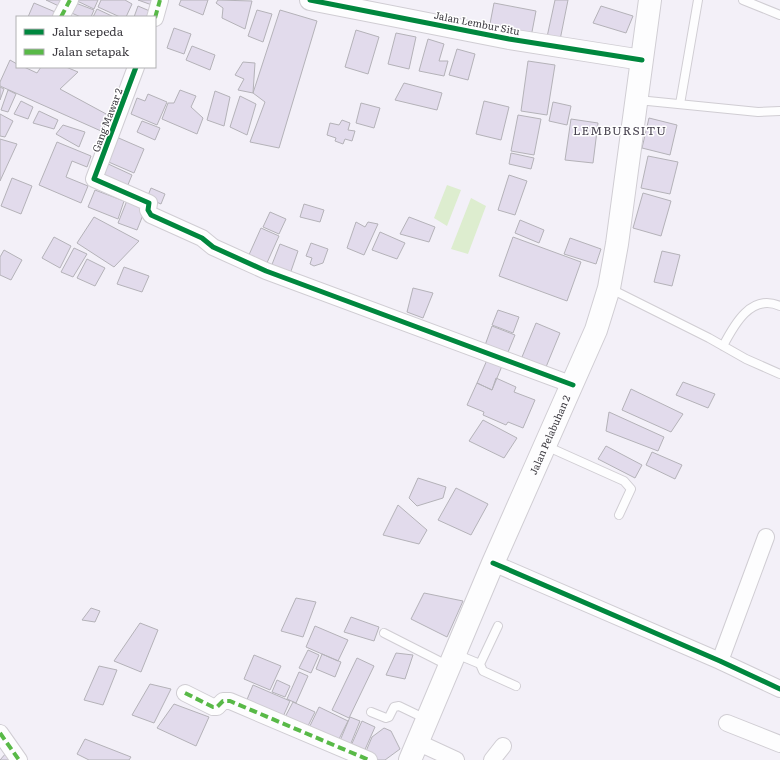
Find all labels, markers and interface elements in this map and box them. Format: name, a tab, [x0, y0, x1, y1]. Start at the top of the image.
street label: Jalan Lembur Situ	[433, 7, 522, 38]
legend	[16, 16, 156, 68]
text: Jalur sepeda	[52, 22, 124, 40]
text: Jalan setapak	[52, 42, 130, 60]
street label: Gang Mawar 2	[87, 86, 126, 154]
district label: LEMBURSITU	[573, 121, 667, 139]
street label: Jalan Pelabuhan 2	[525, 392, 573, 477]

